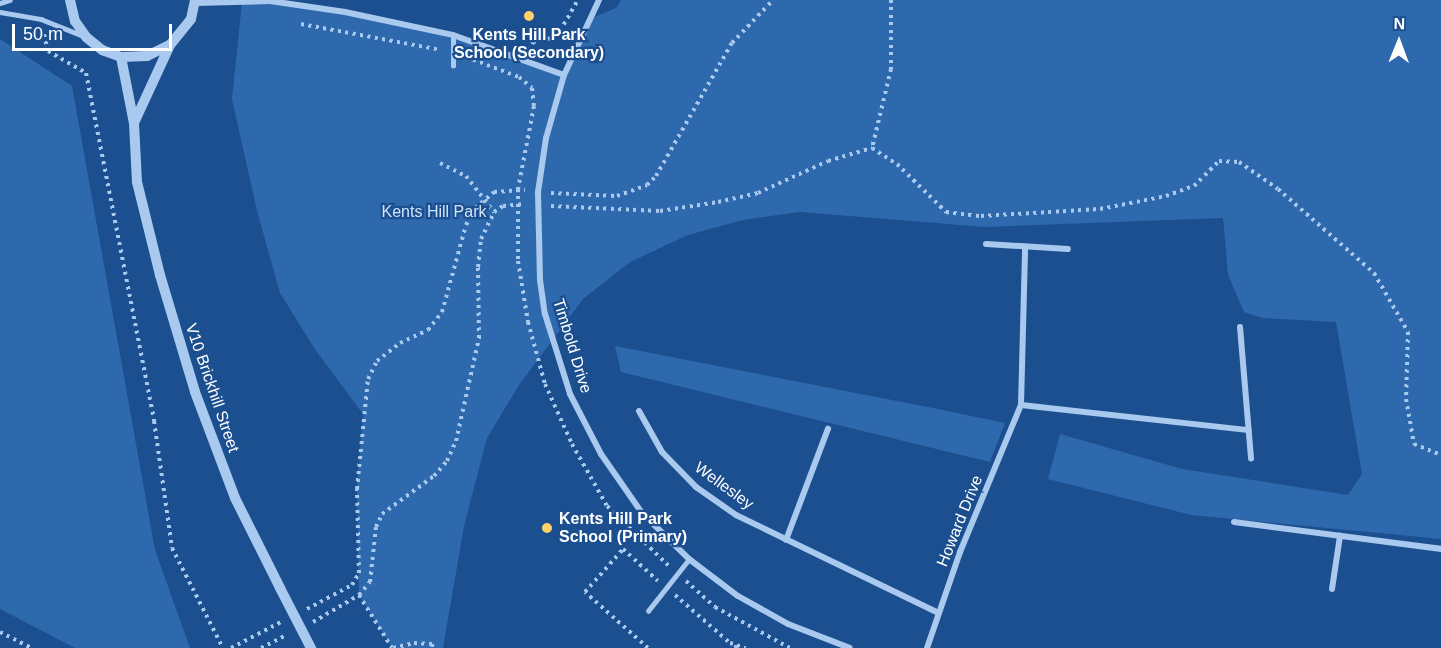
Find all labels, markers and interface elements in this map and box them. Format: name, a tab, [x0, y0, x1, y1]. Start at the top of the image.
marker: Kents Hill Park School (Secondary)	[522, 9, 536, 23]
scale bar	[15, 12, 176, 50]
north arrow	[1369, 12, 1429, 72]
text: N	[1393, 15, 1405, 32]
text: 50 m	[23, 24, 63, 44]
place label: Kents Hill Park School (Secondary)	[454, 25, 604, 63]
park label: Kents Hill Park	[382, 202, 486, 222]
street label: Timbold Drive	[548, 296, 596, 396]
street label: V10 Brickhill Street	[181, 321, 243, 455]
street label: Wellesley	[691, 458, 757, 514]
street label: Howard Drive	[933, 472, 987, 570]
place label: Kents Hill Park School (Primary)	[559, 509, 687, 547]
marker: Kents Hill Park School (Primary)	[540, 521, 554, 535]

